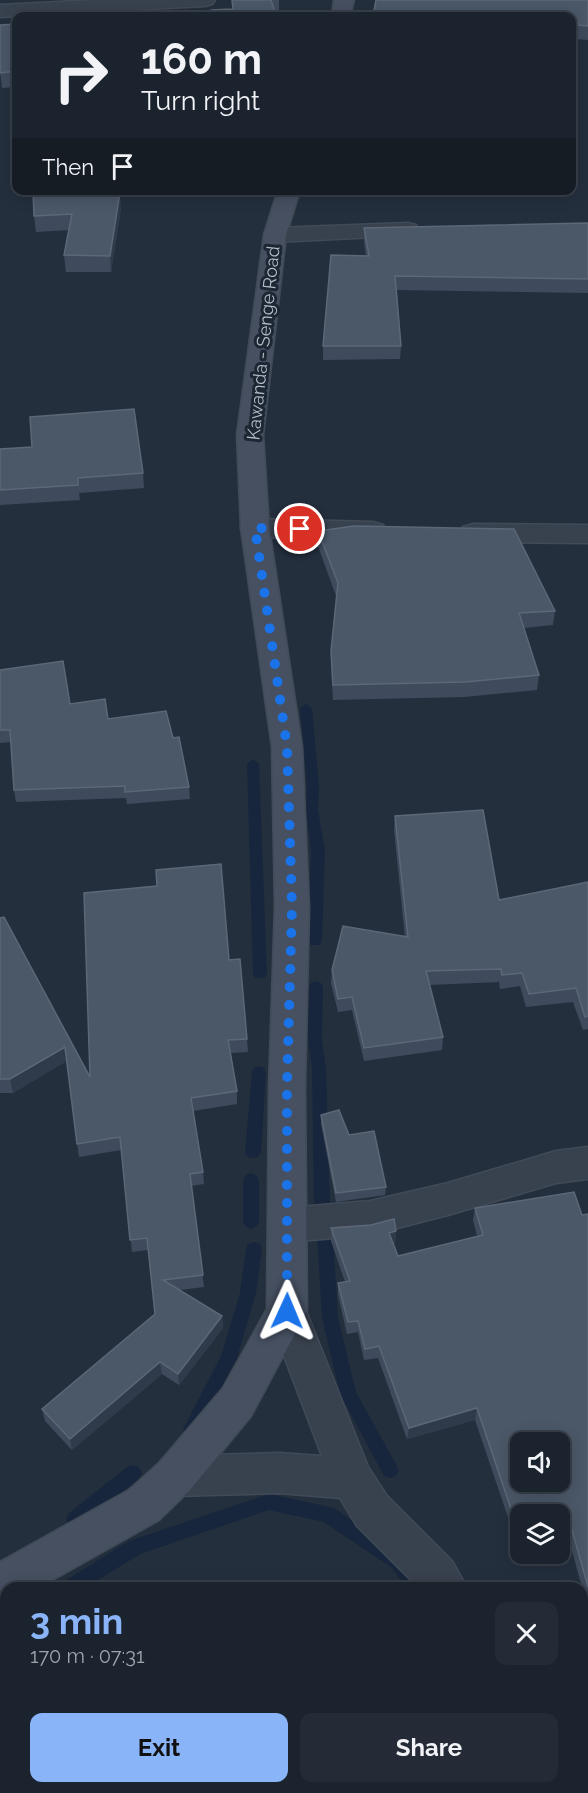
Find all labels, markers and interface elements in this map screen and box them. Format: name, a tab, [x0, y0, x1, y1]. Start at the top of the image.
text: 160 m	[141, 35, 262, 84]
icon: right	[42, 36, 120, 114]
text: Turn right	[141, 85, 260, 116]
icon: arrive	[106, 150, 139, 183]
text: Then	[42, 154, 94, 180]
street label: Kawanda - Senge Road	[242, 245, 284, 441]
pin	[274, 503, 325, 554]
icon: arrive	[283, 512, 316, 545]
position arrow	[255, 1279, 319, 1343]
map controls	[510, 1432, 570, 1564]
button: sound	[510, 1432, 570, 1492]
button: layers	[510, 1504, 570, 1564]
text: 3 min	[30, 1600, 123, 1642]
button: close	[495, 1602, 558, 1665]
text: 170 m · 07:31	[30, 1644, 145, 1668]
button: Exit	[30, 1713, 288, 1782]
button: Share	[300, 1713, 558, 1782]

